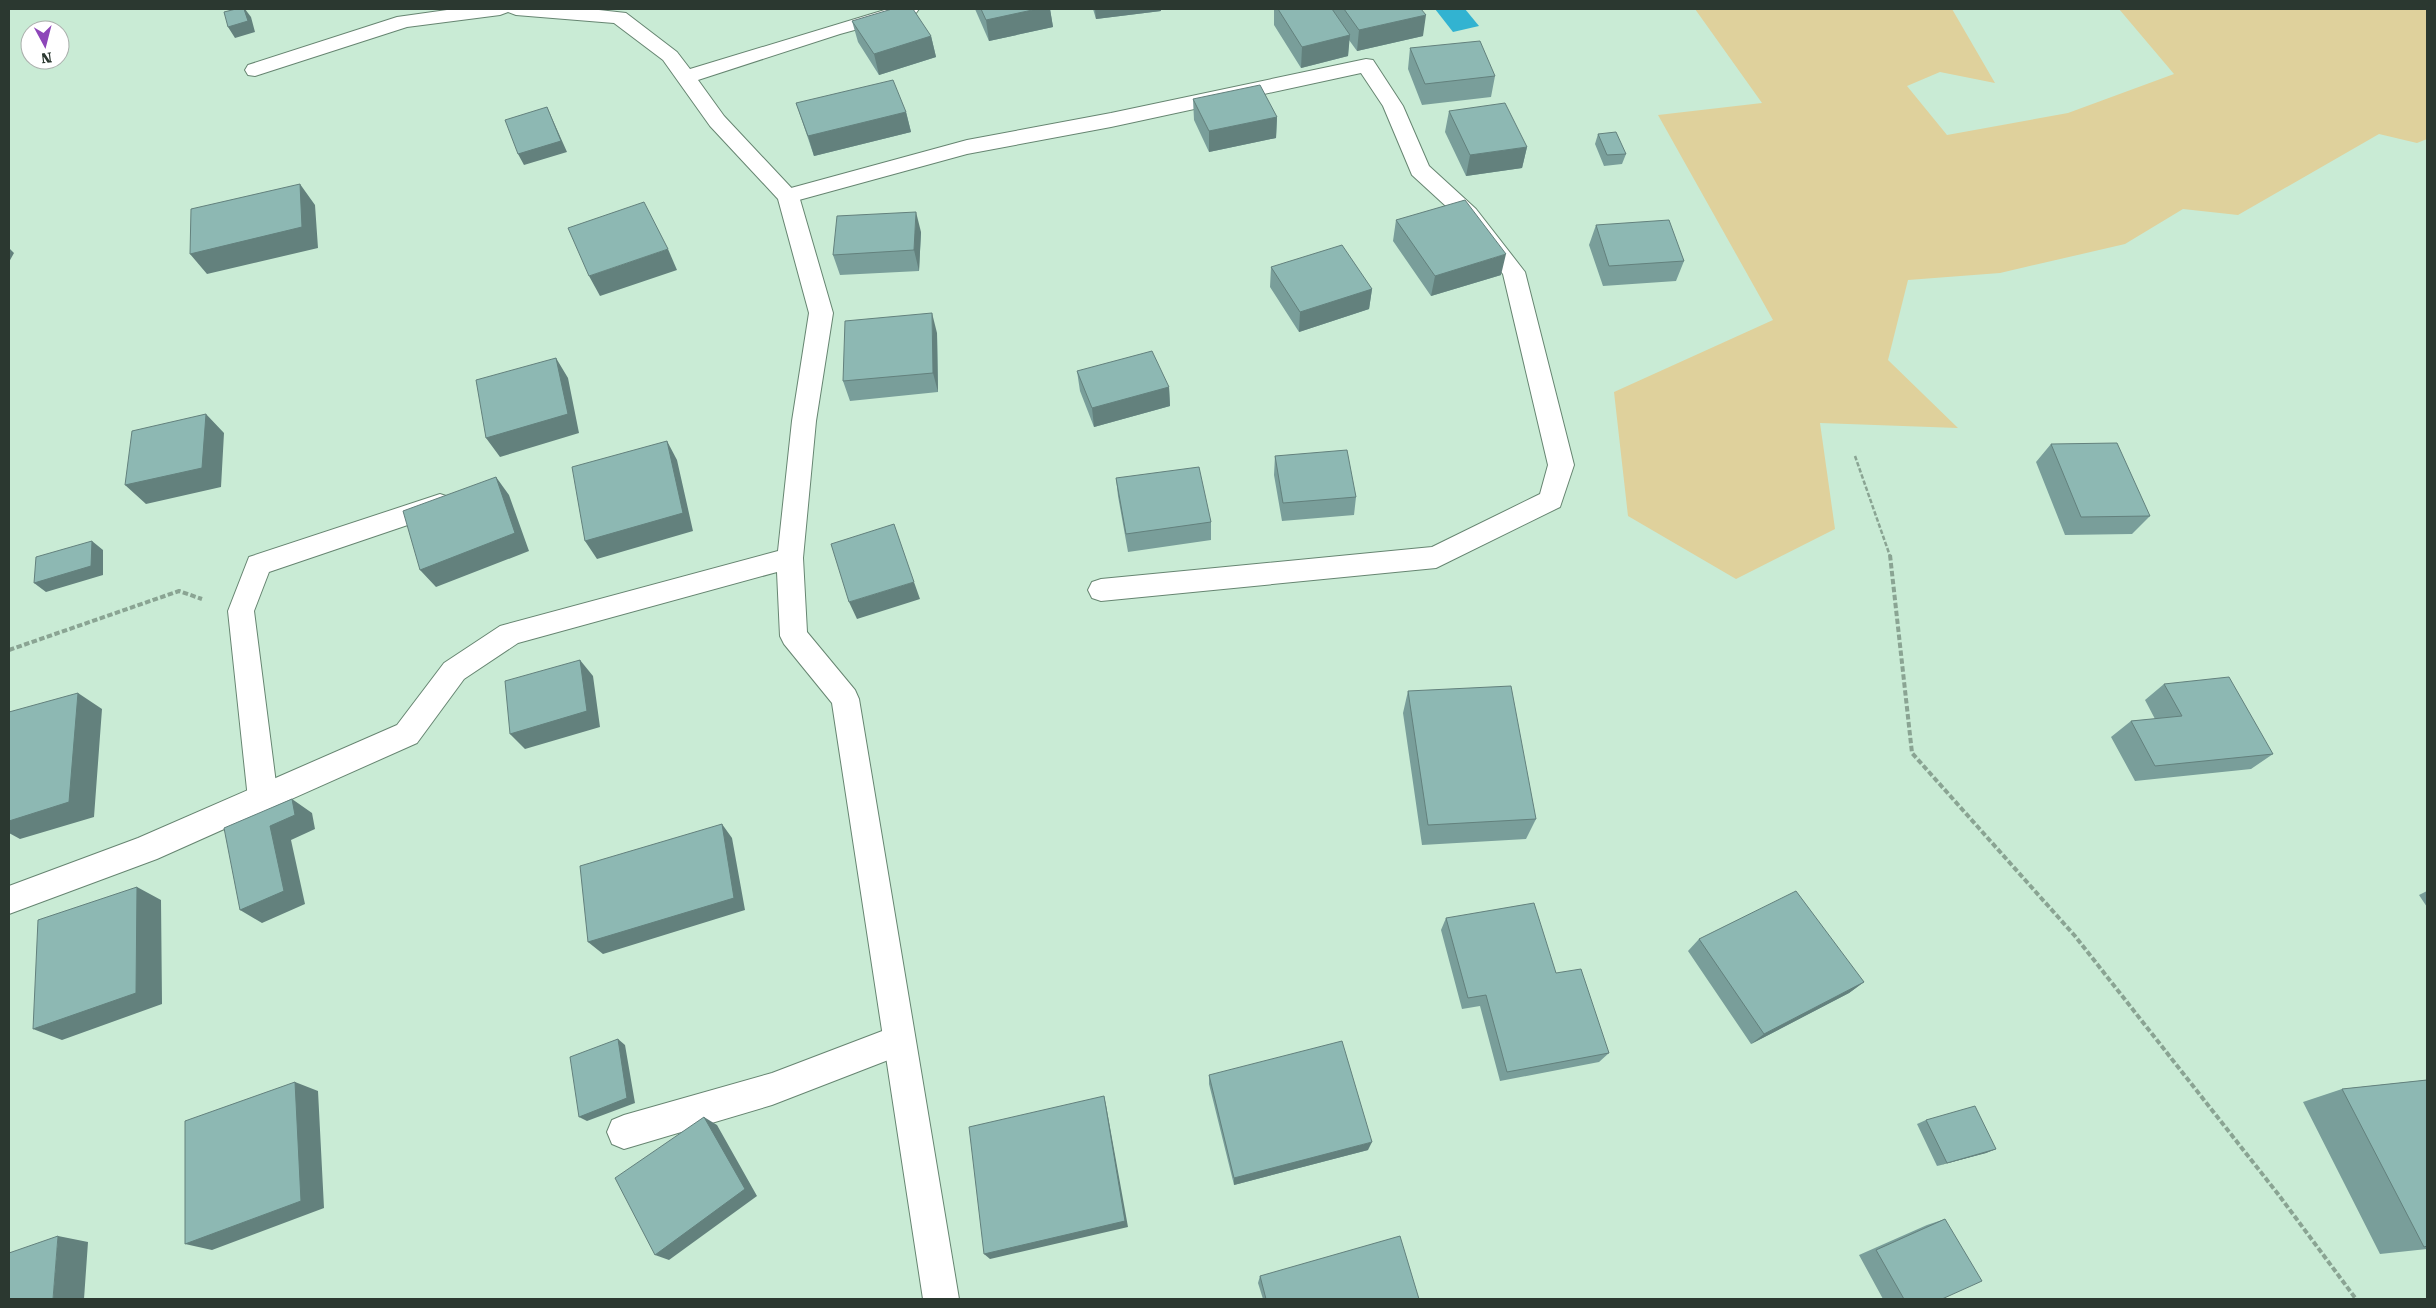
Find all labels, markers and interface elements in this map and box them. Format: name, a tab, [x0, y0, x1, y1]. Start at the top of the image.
north arrow	[20, 20, 70, 70]
text: N	[40, 49, 53, 67]

